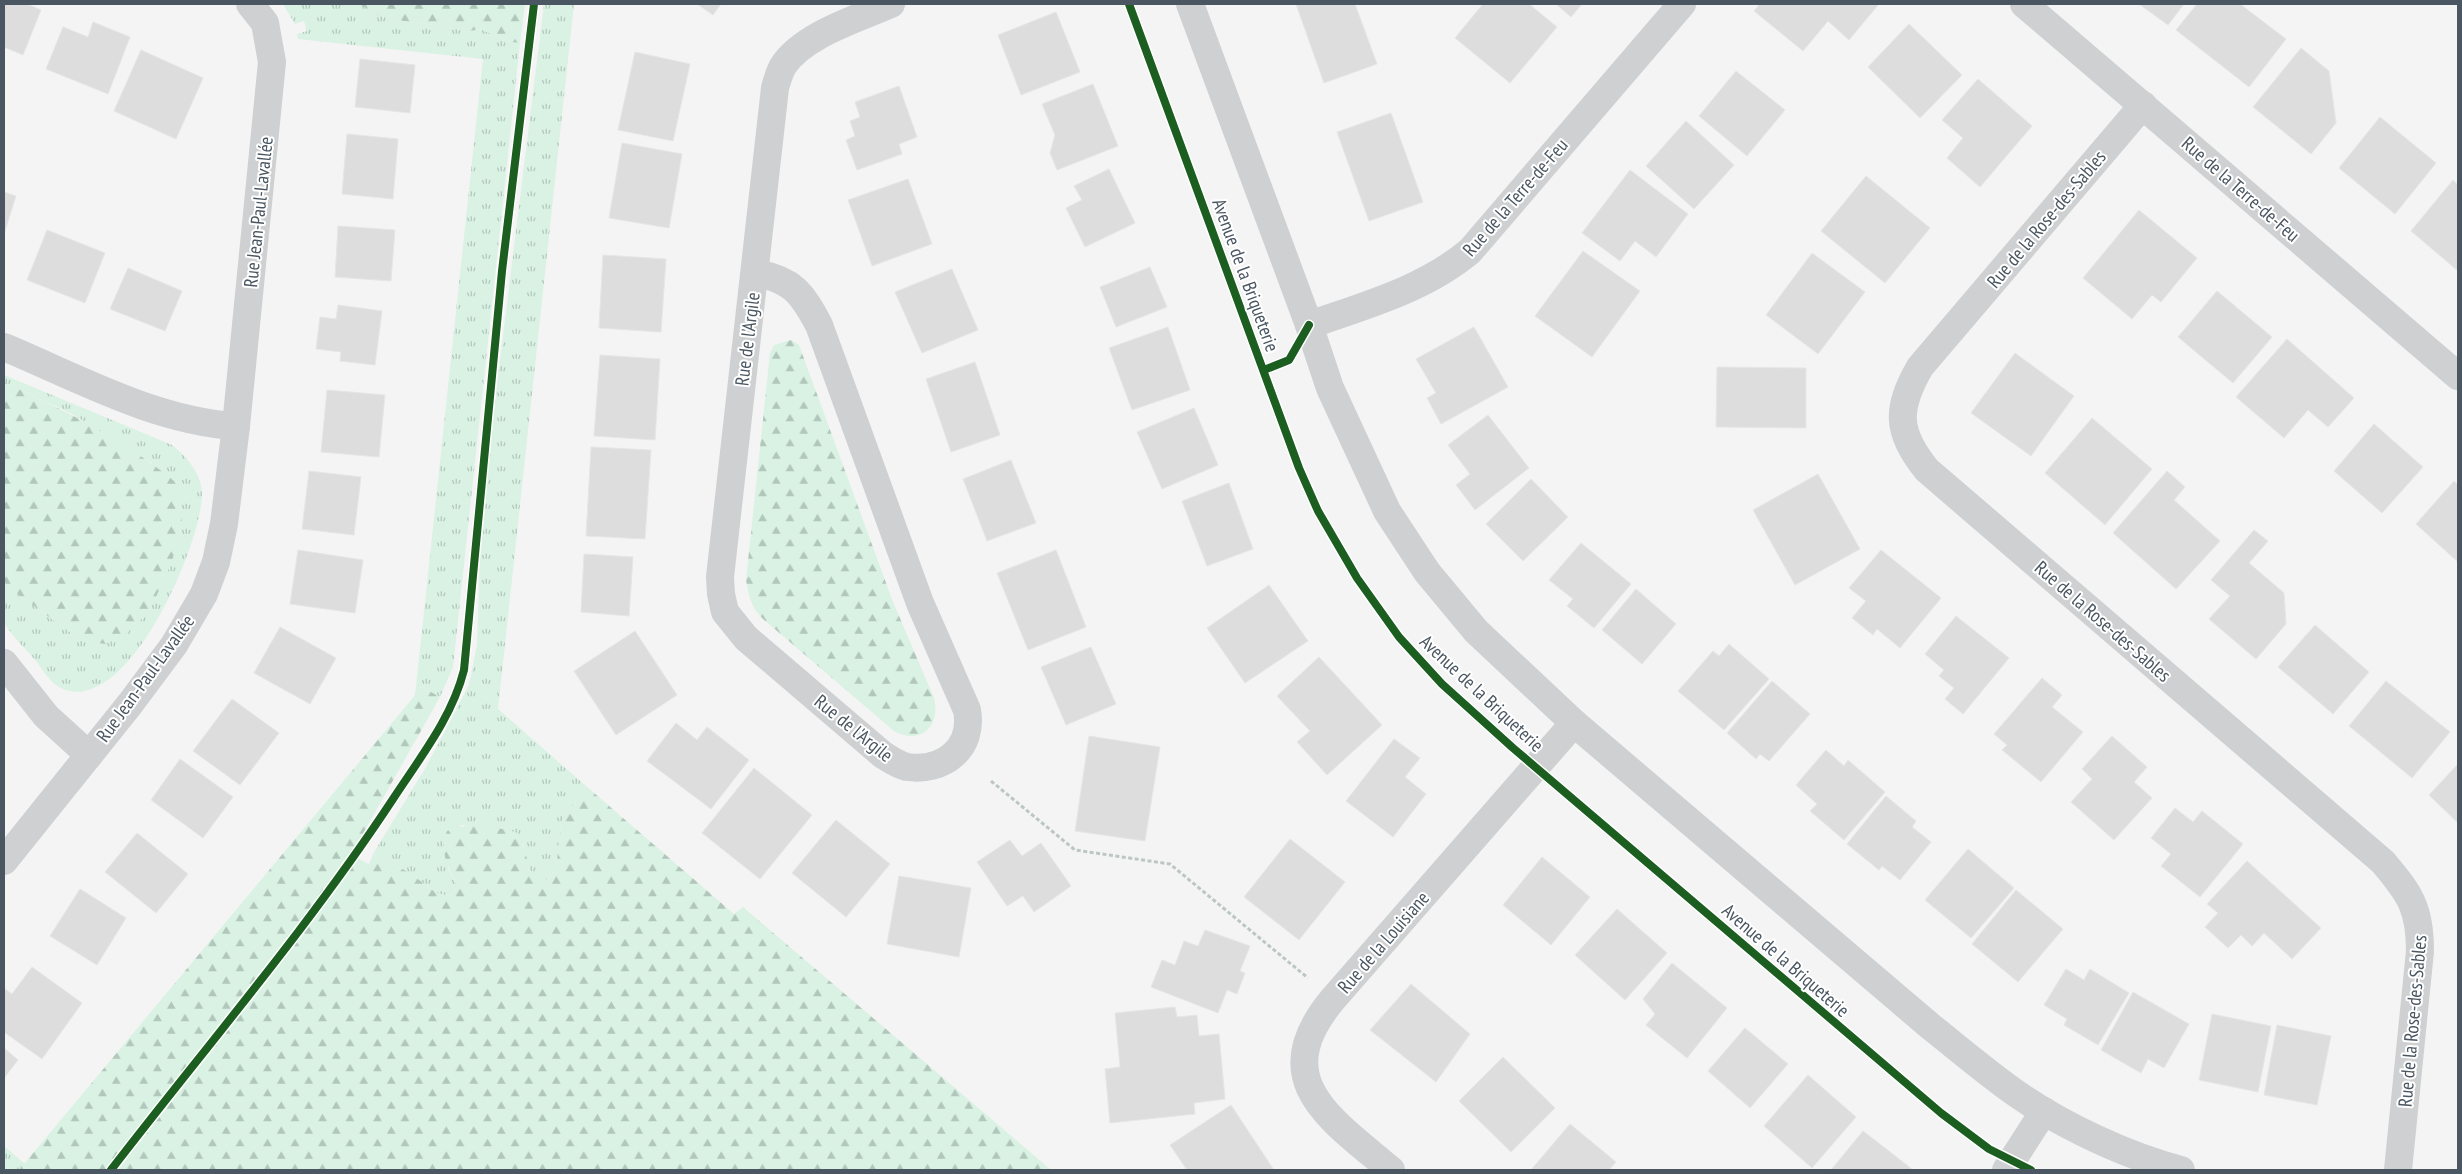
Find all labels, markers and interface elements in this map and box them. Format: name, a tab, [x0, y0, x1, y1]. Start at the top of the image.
street label: Rue de la Terre-de-Feu	[2177, 131, 2305, 247]
street label: Rue de la Terre-de-Feu	[1457, 133, 1573, 261]
street label: Rue Jean-Paul-Lavallée	[238, 135, 278, 289]
street label: Rue de la Rose-des-Sables	[1981, 145, 2111, 293]
street label: Avenue de la Briqueterie	[1207, 195, 1285, 355]
street label: Rue de l'Argile	[729, 291, 765, 387]
street label: Rue de la Rose-des-Sables	[2030, 555, 2176, 687]
street label: Rue Jean-Paul-Lavallée	[91, 610, 199, 746]
street label: Avenue de la Briqueterie	[1415, 629, 1549, 757]
street label: Rue de l'Argile	[810, 689, 898, 767]
street label: Rue de la Louisiane	[1332, 886, 1434, 998]
street label: Avenue de la Briqueterie	[1717, 898, 1855, 1022]
street label: Rue de la Rose-des-Sables	[2393, 934, 2431, 1108]

